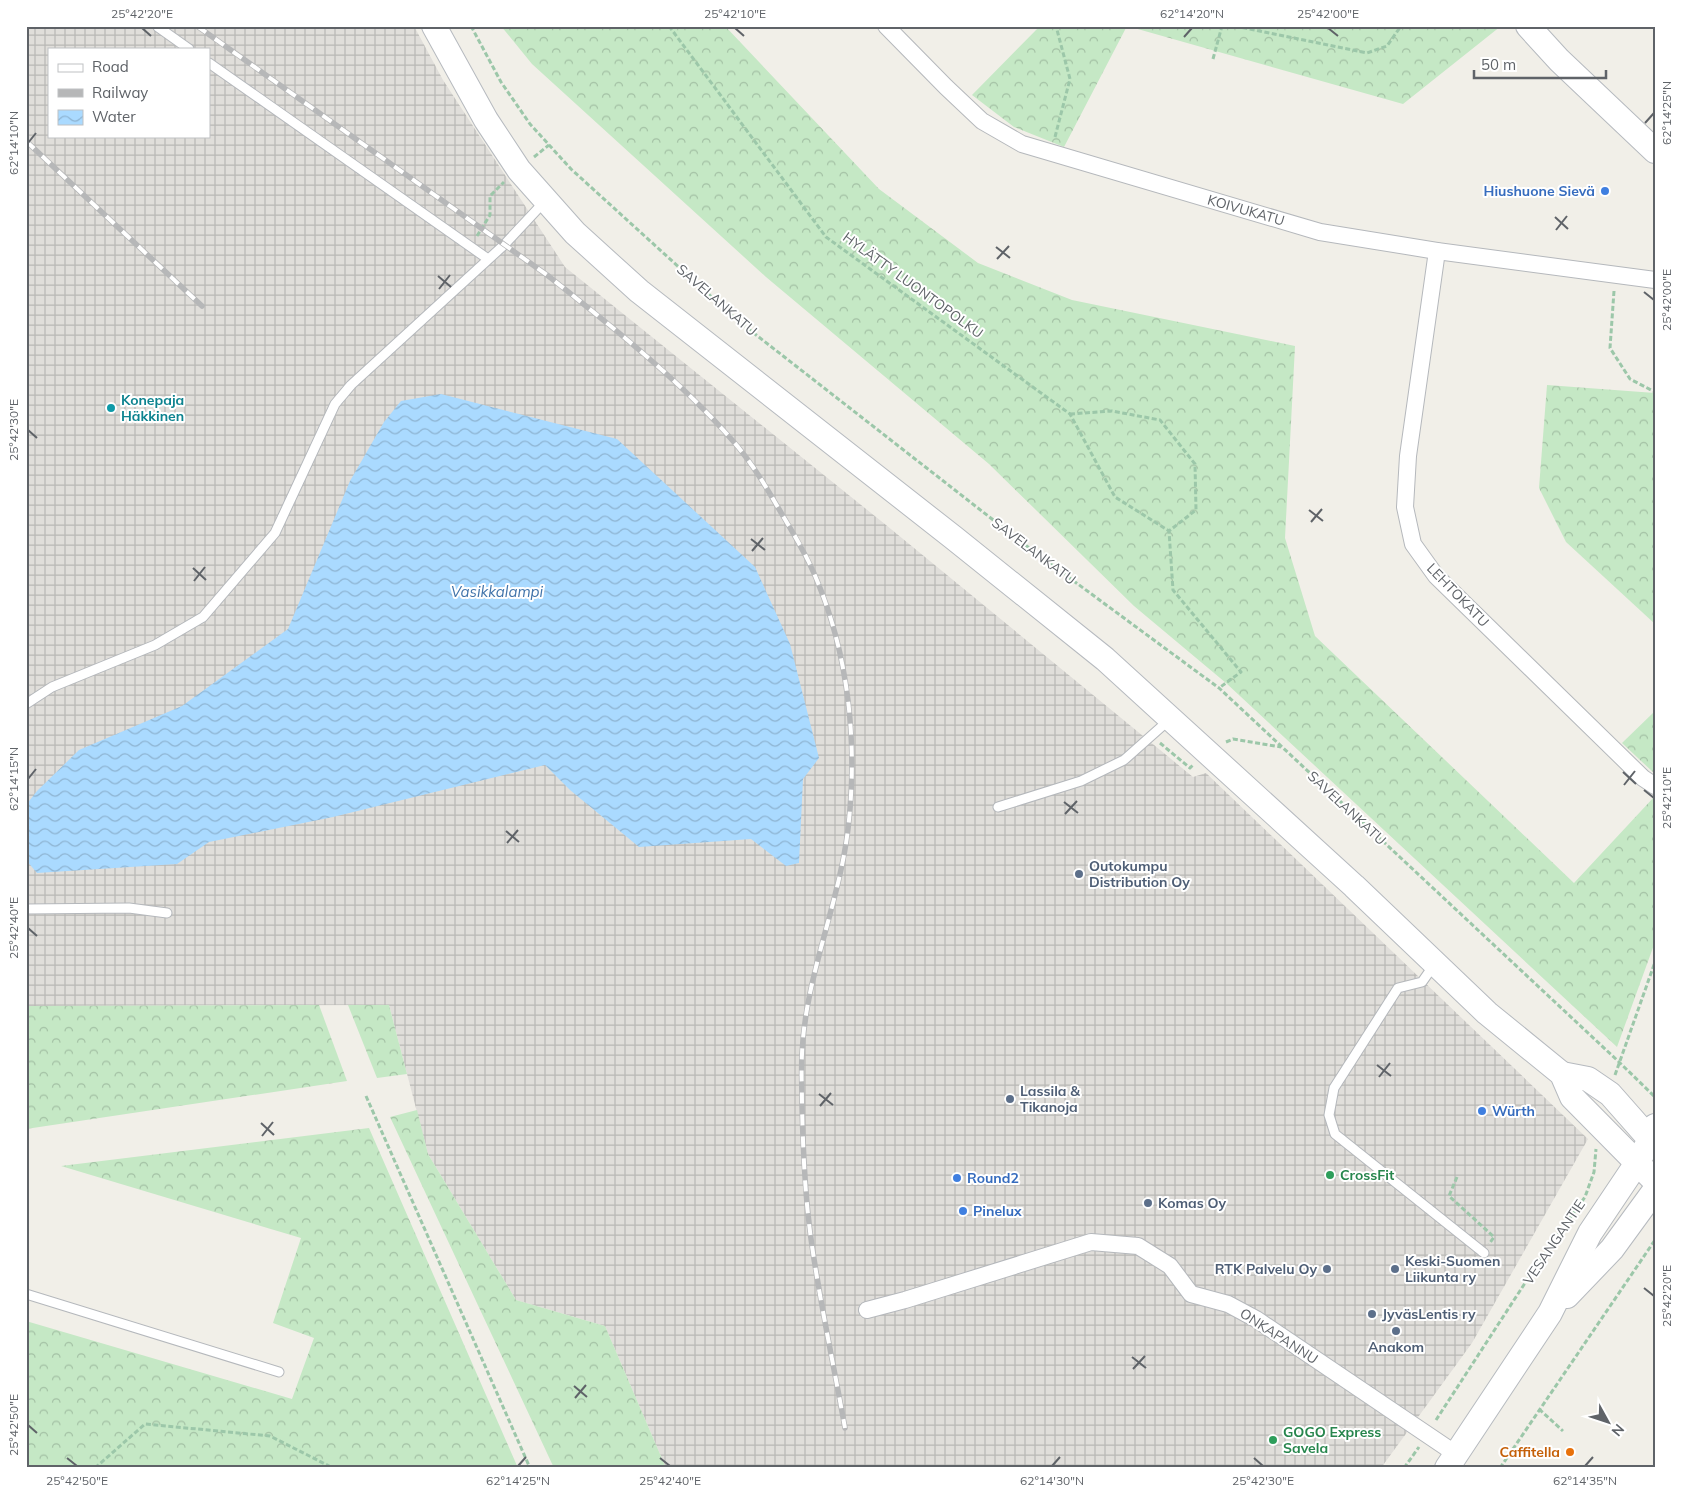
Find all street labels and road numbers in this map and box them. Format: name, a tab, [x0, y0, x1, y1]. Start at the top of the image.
street label: KOIVUKATU	[1205, 190, 1287, 230]
street label: HYLÄTTY LUONTOPOLKU	[839, 228, 987, 342]
street label: SAVELANKATU	[673, 260, 761, 340]
street label: SAVELANKATU	[988, 514, 1080, 588]
street label: LEHTOKATU	[1423, 559, 1493, 631]
street label: SAVELANKATU	[1304, 767, 1390, 849]
street label: VESANGANTIE	[1519, 1196, 1589, 1288]
street label: ONKAPANNU	[1237, 1304, 1321, 1368]

